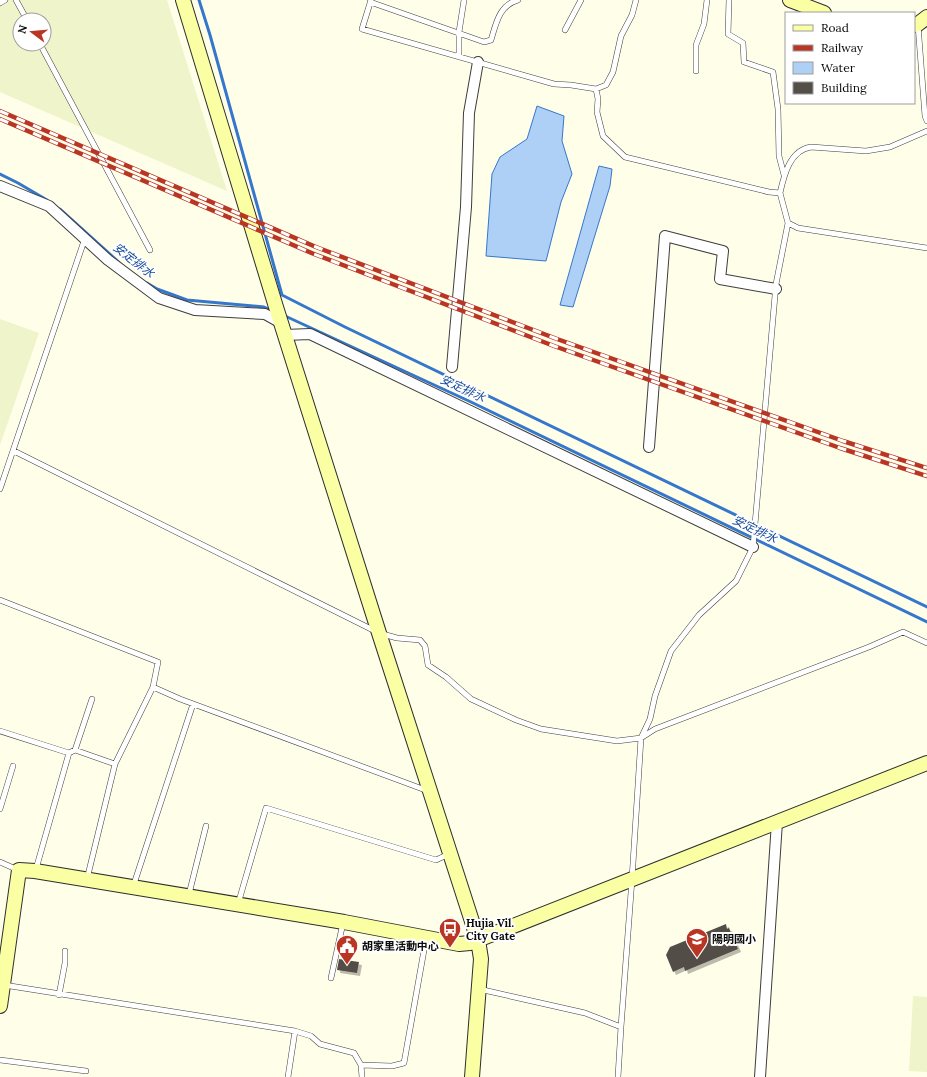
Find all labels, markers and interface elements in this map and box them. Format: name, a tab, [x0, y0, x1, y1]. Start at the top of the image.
north arrow	[12, 12, 52, 52]
legend	[785, 12, 915, 104]
text: Road	[821, 20, 849, 35]
text: N	[14, 23, 30, 35]
text: Railway	[821, 40, 864, 55]
text: Water	[821, 60, 856, 75]
text: Building	[821, 80, 867, 95]
water label: 安定排水	[110, 239, 158, 281]
water label: 安定排水	[438, 371, 489, 405]
water label: 安定排水	[730, 512, 781, 547]
bus stop icon: Hujia Vil. City Gate	[437, 916, 463, 949]
place label: Hujia Vil. City Gate	[466, 916, 515, 943]
school or university icon: 陽明國小	[684, 926, 710, 959]
place label: 陽明國小	[712, 932, 756, 946]
public building icon: 胡家里活動中心	[334, 933, 360, 966]
place label: 胡家里活動中心	[362, 939, 439, 953]

